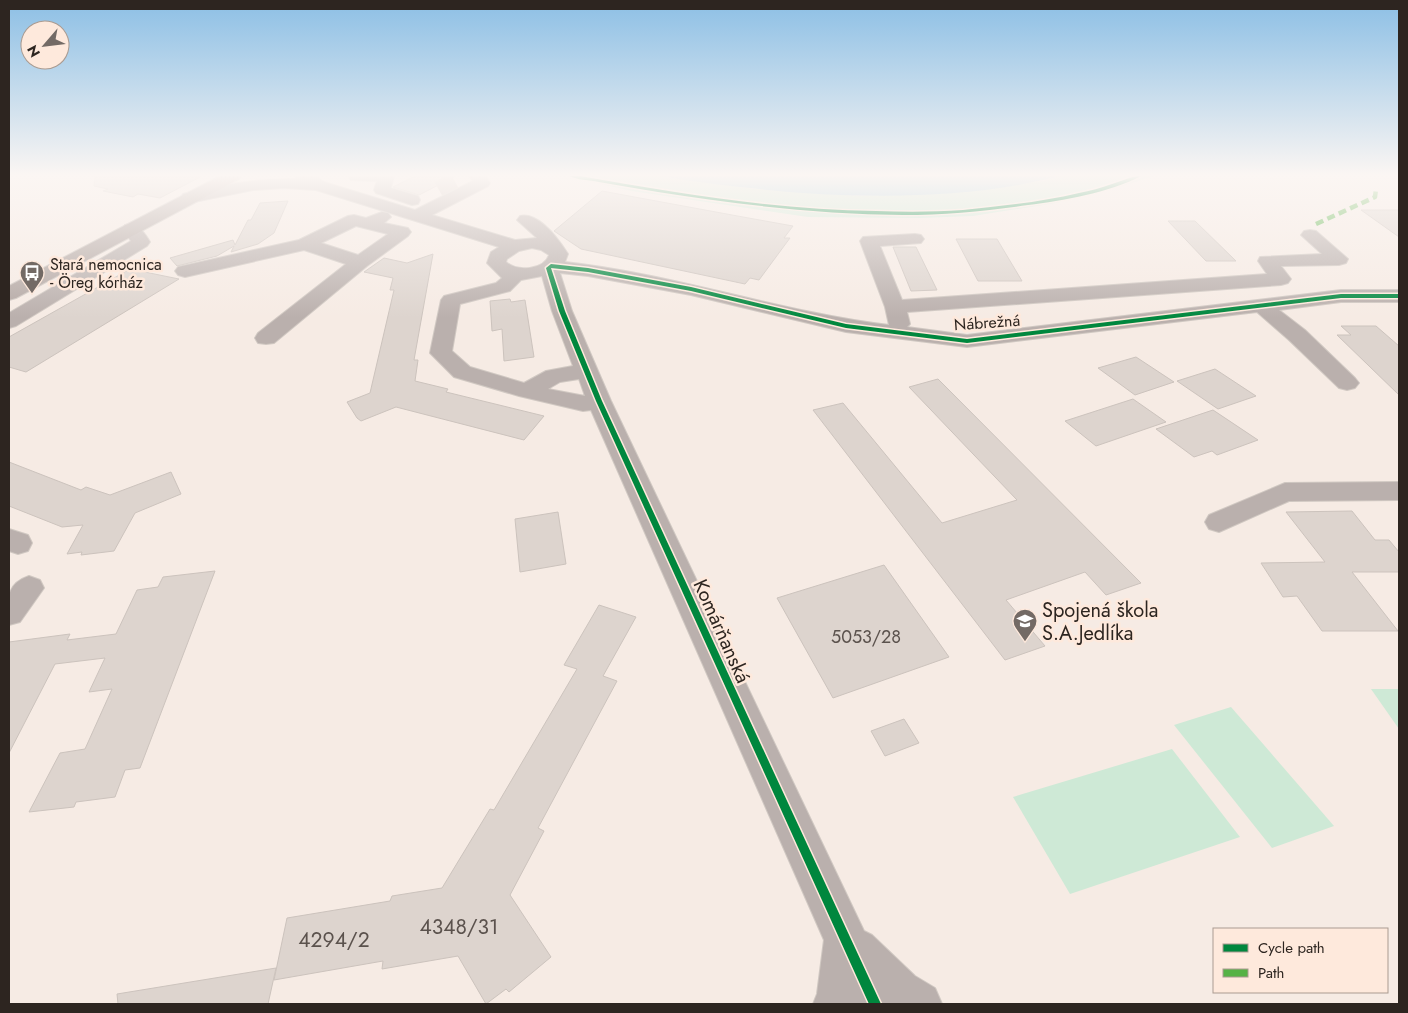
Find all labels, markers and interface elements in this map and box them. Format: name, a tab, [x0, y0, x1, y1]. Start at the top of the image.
north arrow	[20, 20, 70, 70]
text: N	[22, 41, 45, 61]
place label: Stará nemocnica - Öreg kórház	[50, 253, 162, 294]
bus stop icon: Stará nemocnica - Öreg kórház	[19, 260, 45, 294]
street label: Nábrežná	[953, 309, 1021, 336]
street label: Komárňanská	[686, 575, 757, 688]
place label: Spojená škola S.A.Jedlíka	[1042, 596, 1158, 648]
school or university icon: Spojená škola S.A.Jedlíka	[1012, 608, 1038, 642]
house number: 5053/28	[831, 624, 901, 650]
house number: 4348/31	[420, 912, 498, 942]
house number: 4294/2	[298, 925, 370, 955]
legend	[1213, 928, 1388, 993]
text: Cycle path	[1258, 937, 1325, 959]
text: Path	[1258, 962, 1284, 984]

